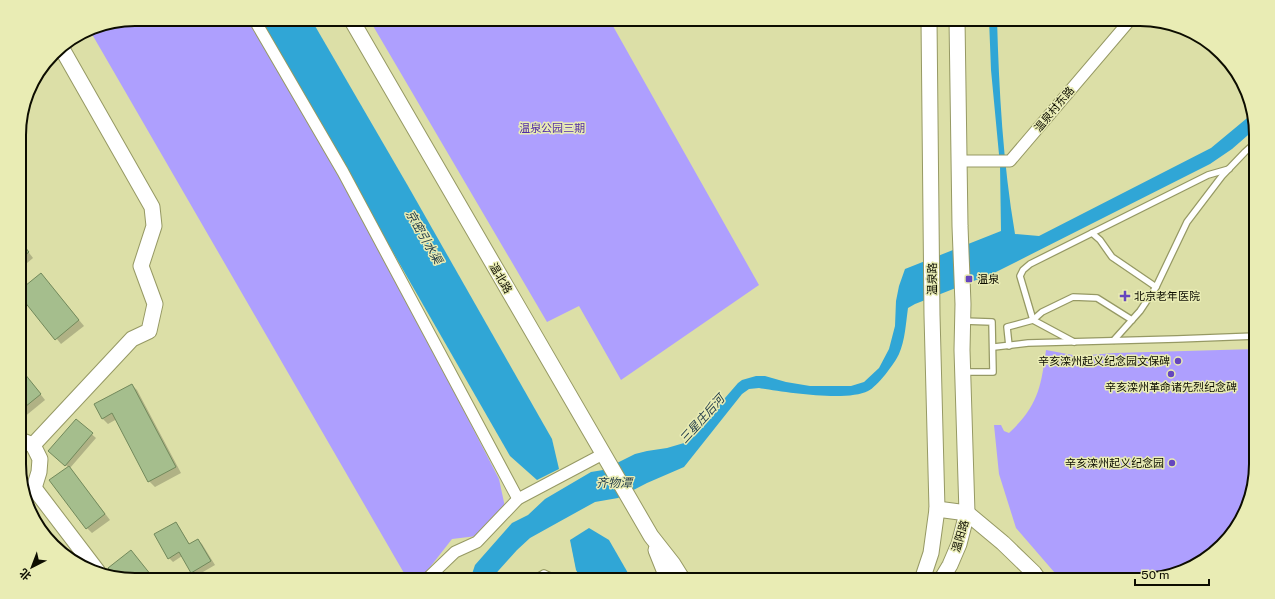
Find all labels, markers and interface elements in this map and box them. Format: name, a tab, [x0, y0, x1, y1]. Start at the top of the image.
street label: 温泉村东路	[1032, 84, 1076, 134]
park label: 温泉公园三期	[519, 122, 585, 134]
water label: 京密引水渠	[403, 208, 446, 268]
street label: 温北路	[488, 261, 514, 295]
street label: 温泉路	[926, 263, 938, 296]
place label: 温泉	[977, 273, 1000, 285]
marker: 温泉	[964, 274, 974, 284]
marker: 北京老年医院	[1119, 290, 1131, 302]
place label: 北京老年医院	[1134, 290, 1200, 302]
place label: 辛亥滦州起义纪念园文保碑	[1038, 355, 1170, 367]
marker: 辛亥滦州起义纪念园文保碑	[1173, 356, 1183, 366]
marker: 辛亥滦州革命诸先烈纪念碑	[1166, 369, 1176, 379]
place label: 辛亥滦州革命诸先烈纪念碑	[1105, 381, 1237, 393]
water label: 三星庄后河	[677, 391, 729, 446]
place label: 辛亥滦州起义纪念园	[1065, 457, 1164, 469]
marker: 辛亥滦州起义纪念园	[1167, 458, 1177, 468]
water label: 齐物潭	[596, 476, 634, 490]
street label: 温阳路	[949, 518, 971, 554]
north arrow	[12, 547, 52, 587]
scale bar	[1135, 561, 1209, 587]
text: 北	[17, 566, 33, 583]
text: 50 m	[1141, 568, 1169, 582]

